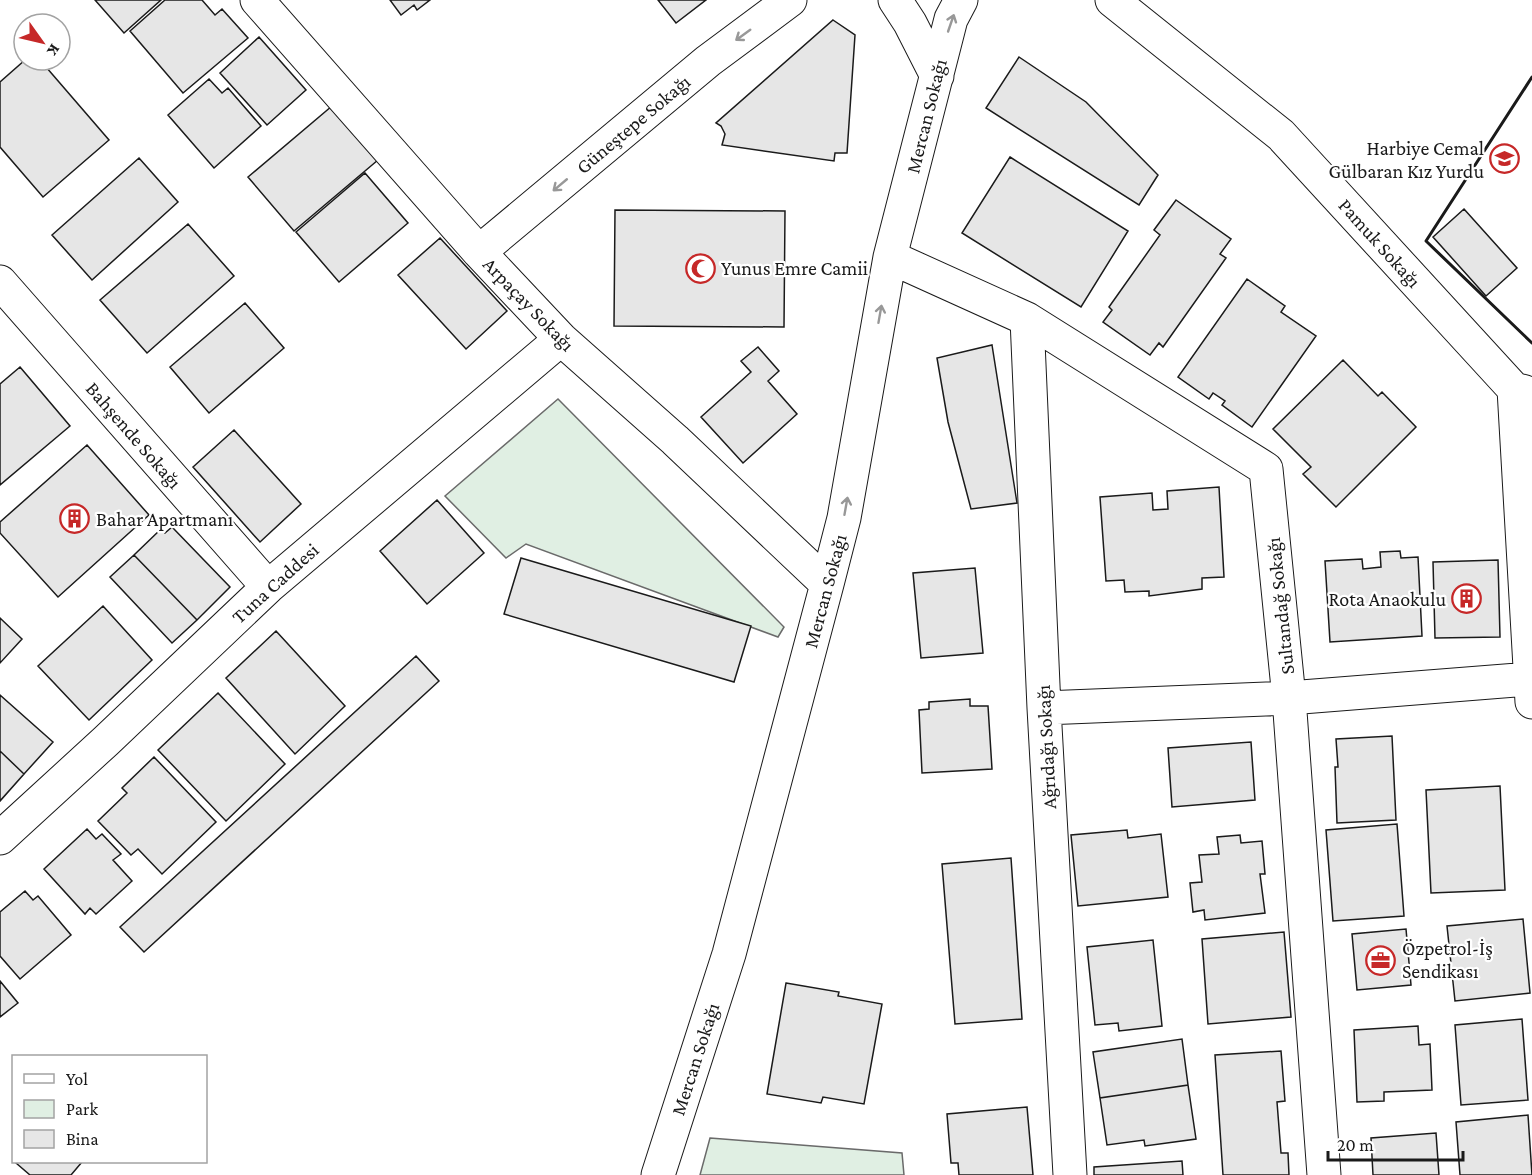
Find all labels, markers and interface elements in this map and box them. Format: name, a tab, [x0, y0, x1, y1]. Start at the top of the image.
north arrow	[12, 12, 72, 72]
one-way arrow	[947, 14, 958, 33]
one-way arrow	[736, 29, 752, 41]
text: K	[44, 41, 64, 60]
street label: Mercan Sokağı	[901, 57, 952, 176]
street label: Güneştepe Sokağı	[572, 70, 695, 179]
place label: Harbiye Cemal Gülbaran Kız Yurdu	[1328, 137, 1484, 182]
school or university icon: Harbiye Cemal Gülbaran Kız Yurdu	[1489, 143, 1521, 175]
one-way arrow	[552, 178, 568, 191]
street label: Pamuk Sokağı	[1334, 194, 1426, 293]
mosque icon: Yunus Emre Camii	[684, 252, 716, 284]
street label: Arpaçay Sokağı	[478, 253, 579, 356]
place label: Yunus Emre Camii	[721, 257, 868, 279]
one-way arrow	[875, 305, 886, 325]
street label: Bahşende Sokağı	[81, 377, 186, 494]
one-way arrow	[841, 497, 852, 517]
building icon: Bahar Apartmanı	[59, 503, 91, 535]
place label: Bahar Apartmanı	[96, 508, 233, 531]
street label: Mercan Sokağı	[799, 532, 852, 651]
street label: Sultandağ Sokağı	[1262, 536, 1299, 676]
street label: Tuna Caddesi	[227, 538, 323, 628]
building icon: Rota Anaokulu	[1451, 583, 1483, 615]
place label: Rota Anaokulu	[1329, 588, 1446, 610]
street label: Ağrıdağı Sokağı	[1032, 684, 1061, 810]
place label: Özpetrol-İş Sendikası	[1402, 937, 1493, 982]
office icon: Özpetrol-İş Sendikası	[1365, 944, 1397, 976]
street label: Mercan Sokağı	[666, 1000, 724, 1118]
legend	[12, 1055, 207, 1163]
text: Yol	[66, 1069, 88, 1089]
text: Park	[66, 1099, 98, 1119]
scale bar	[1328, 1124, 1463, 1162]
text: Bina	[66, 1129, 99, 1149]
text: 20 m	[1337, 1135, 1374, 1155]

